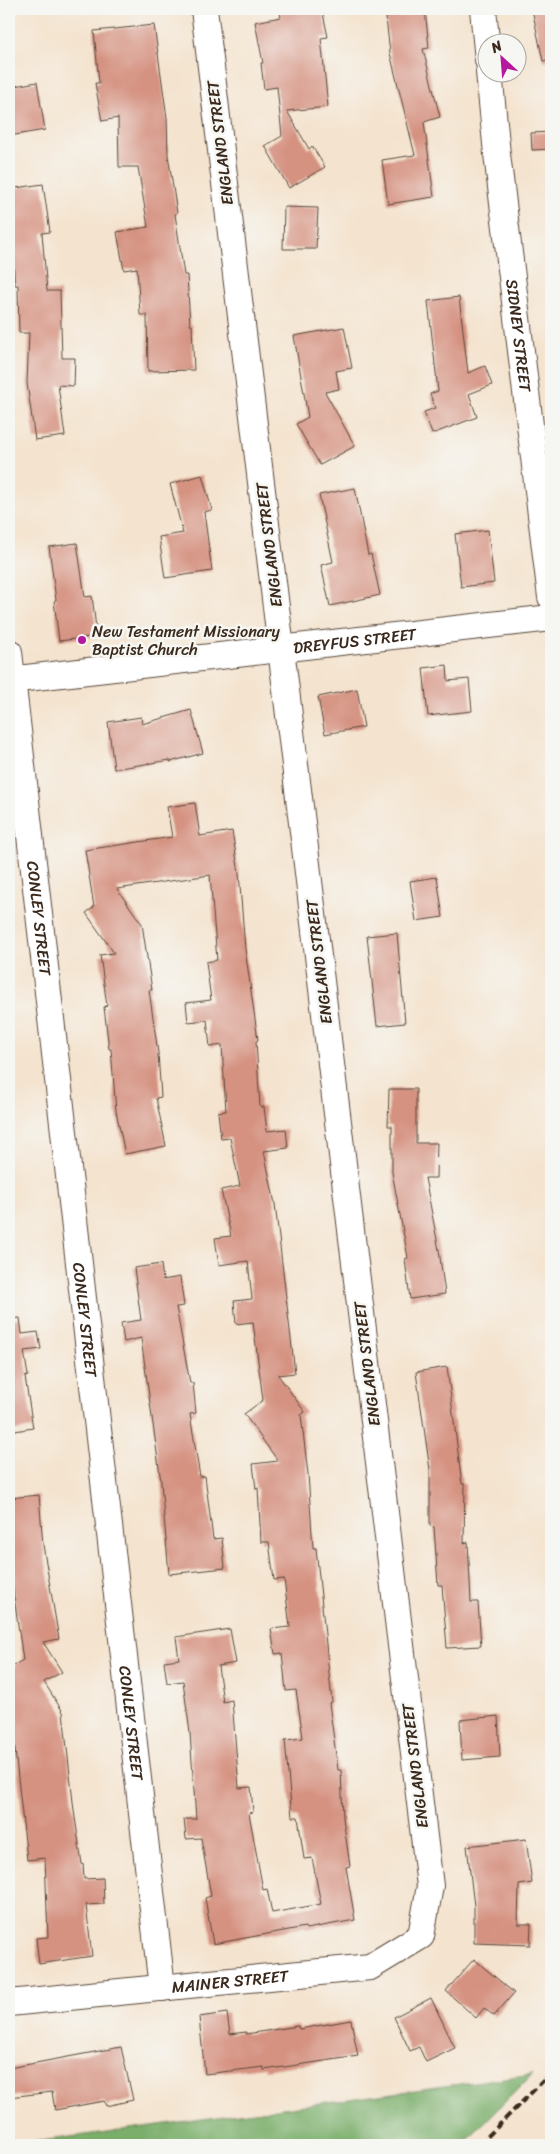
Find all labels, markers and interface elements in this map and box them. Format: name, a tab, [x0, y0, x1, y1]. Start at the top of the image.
north arrow	[478, 32, 528, 82]
text: N	[486, 33, 507, 61]
street label: ENGLAND STREET	[198, 78, 242, 207]
street label: SIDNEY STREET	[498, 277, 541, 395]
street label: ENGLAND STREET	[247, 480, 291, 609]
place label: New Testament Missionary Baptist Church	[92, 617, 280, 664]
street label: DREYFUS STREET	[292, 619, 419, 662]
marker: New Testament Missionary Baptist Church	[76, 634, 88, 646]
street label: CONLEY STREET	[19, 859, 61, 979]
street label: ENGLAND STREET	[297, 897, 341, 1026]
street label: CONLEY STREET	[65, 1261, 107, 1380]
street label: ENGLAND STREET	[345, 1299, 389, 1428]
street label: CONLEY STREET	[111, 1664, 153, 1783]
street label: ENGLAND STREET	[393, 1701, 437, 1830]
street label: MAINER STREET	[170, 1961, 291, 2001]

